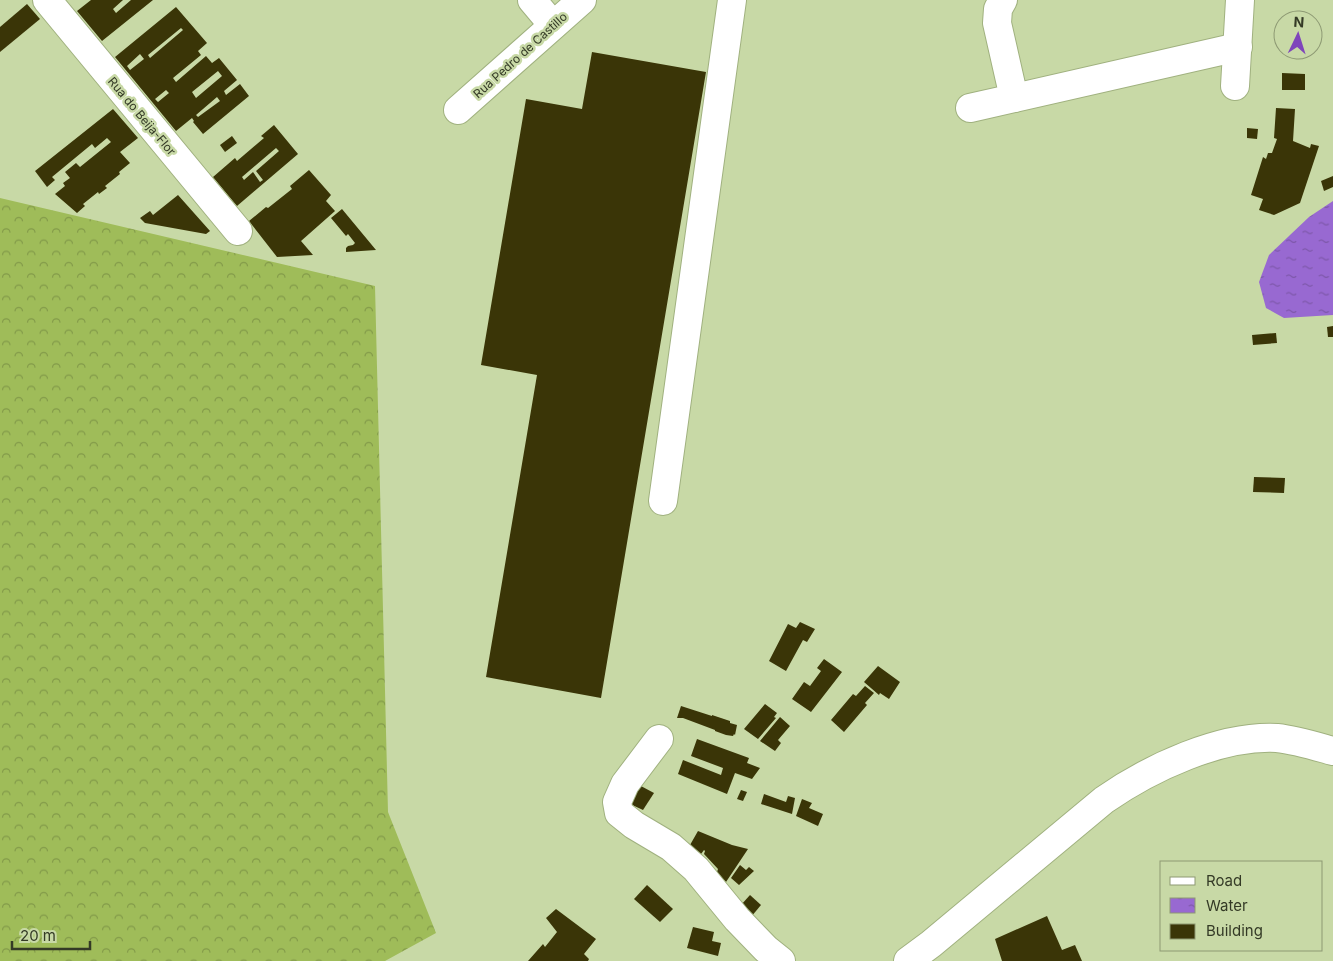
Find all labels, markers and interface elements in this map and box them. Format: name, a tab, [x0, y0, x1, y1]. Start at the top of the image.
street label: Rua Pedro de Castillo	[470, 9, 570, 101]
north arrow	[1273, 10, 1323, 60]
text: N	[1293, 13, 1305, 30]
street label: Rua do Beija-Flor	[105, 74, 179, 159]
legend	[1160, 861, 1323, 951]
text: Road	[1206, 871, 1242, 890]
text: Water	[1206, 896, 1248, 915]
scale bar	[12, 918, 90, 950]
text: Building	[1206, 921, 1263, 940]
text: 20 m	[20, 926, 56, 945]

